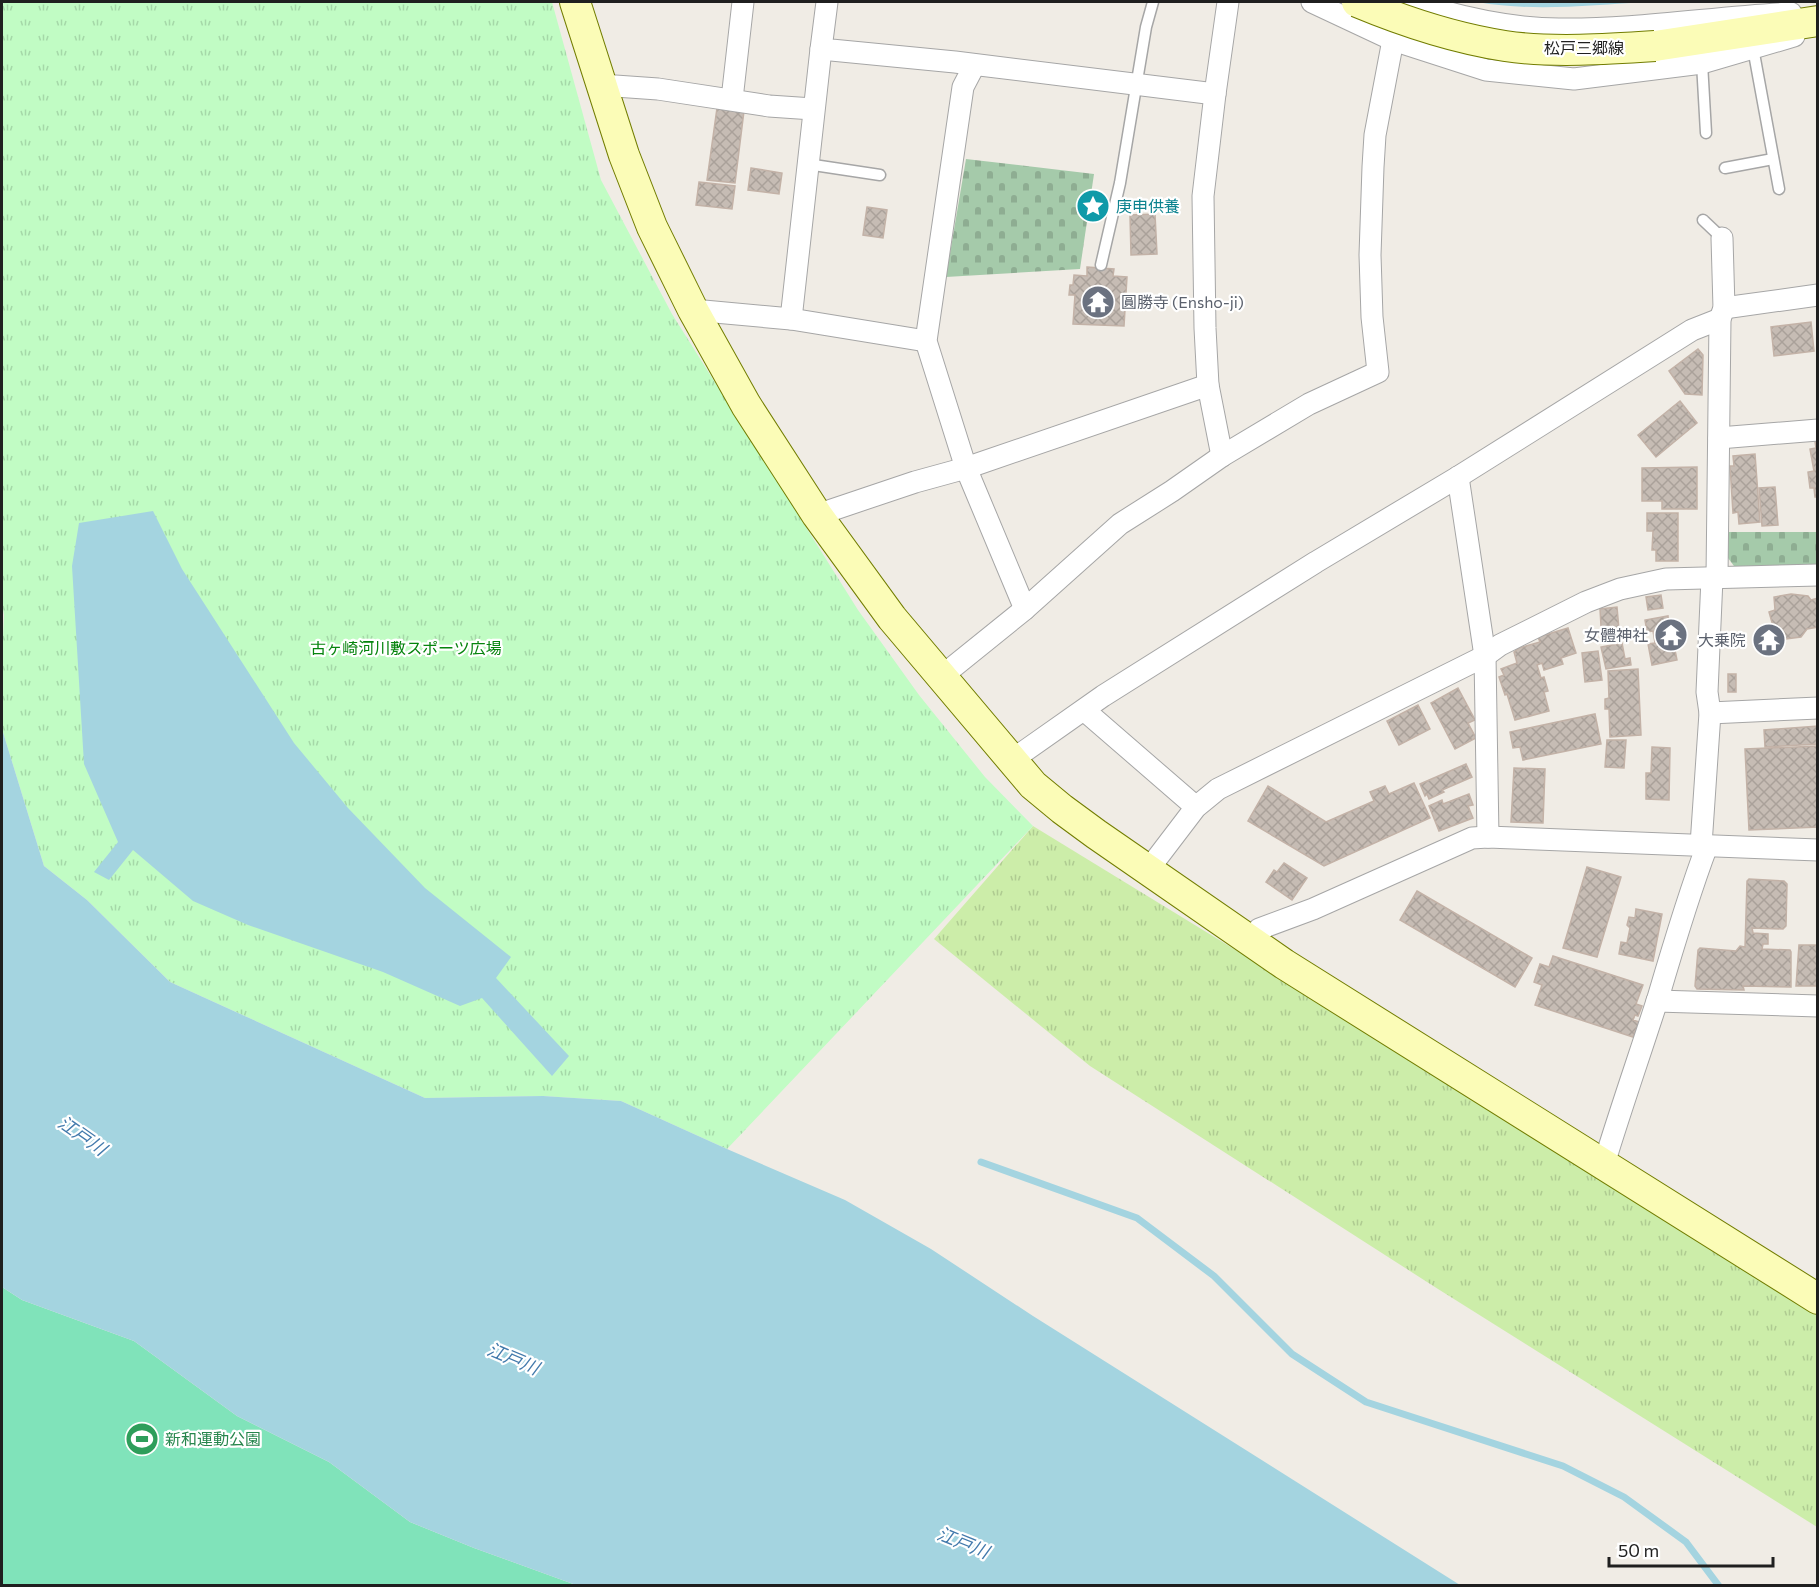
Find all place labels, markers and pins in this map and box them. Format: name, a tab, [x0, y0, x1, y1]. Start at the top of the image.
place icon: 庚申供養	[1075, 188, 1111, 224]
place label: 庚申供養	[1116, 196, 1180, 215]
temple icon: 圓勝寺 (Ensho-ji)	[1080, 284, 1116, 320]
place label: 圓勝寺 (Ensho-ji)	[1121, 292, 1244, 311]
temple icon: 女體神社	[1653, 617, 1689, 653]
temple icon: 大乗院	[1751, 622, 1787, 658]
place label: 女體神社	[1584, 625, 1648, 644]
place label: 大乗院	[1698, 630, 1746, 649]
sports icon: 新和運動公園	[124, 1421, 160, 1457]
place label: 新和運動公園	[165, 1429, 261, 1448]

